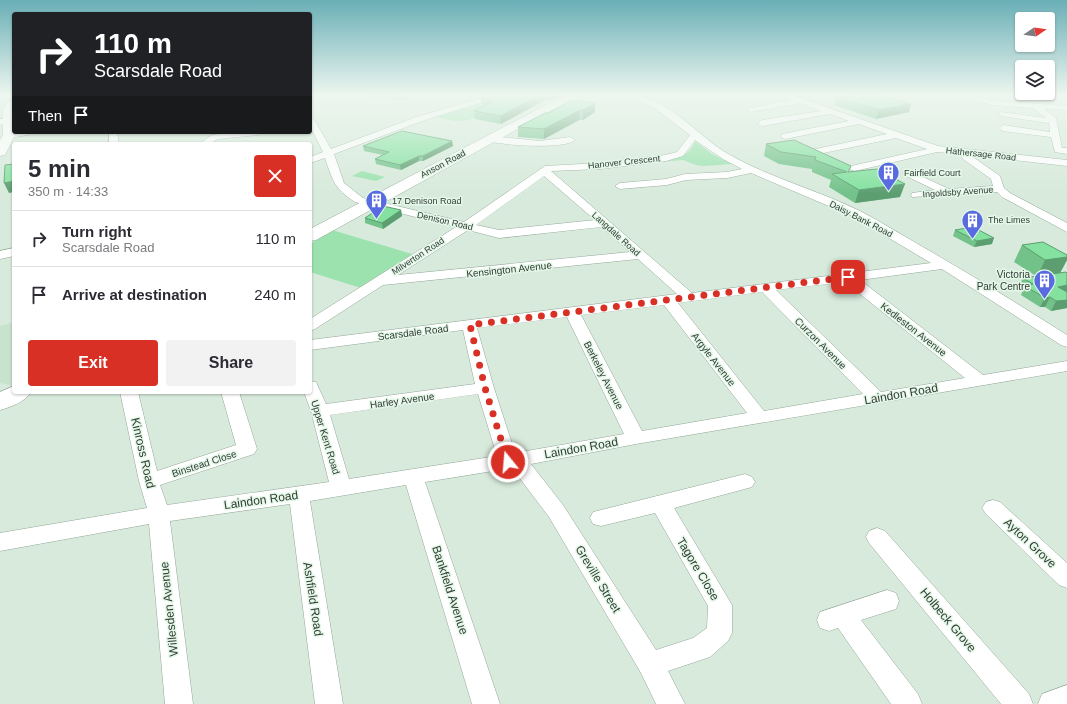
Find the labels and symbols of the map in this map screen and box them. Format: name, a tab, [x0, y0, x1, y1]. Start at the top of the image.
north arrow	[1015, 12, 1055, 52]
street label: Hathersage Road	[945, 145, 1017, 163]
street label: Anson Road	[419, 148, 467, 180]
street label: Hanover Crescent	[587, 153, 661, 171]
building icon: Fairfield Court	[875, 160, 901, 193]
place label: Fairfield Court	[904, 168, 961, 178]
street label: Ingoldsby Avenue	[922, 185, 994, 199]
building icon: 17 Denison Road	[363, 188, 389, 221]
place label: 17 Denison Road	[392, 196, 462, 206]
street label: Daisy Bank Road	[828, 199, 894, 239]
building icon: The Limes	[960, 207, 986, 240]
street label: Denison Road	[416, 210, 474, 232]
street label: Langdale Road	[590, 210, 642, 258]
place label: The Limes	[988, 215, 1031, 225]
street label: Milverton Road	[390, 235, 446, 277]
street label: Kensington Avenue	[466, 259, 553, 279]
pin	[831, 260, 865, 294]
building icon: Victoria Park Centre	[1032, 267, 1058, 300]
place label: Victoria Park Centre	[977, 269, 1030, 292]
street label: Kedleston Avenue	[879, 300, 949, 359]
street label: Curzon Avenue	[793, 315, 849, 372]
street label: Scarsdale Road	[377, 323, 449, 342]
street label: Argyle Avenue	[689, 331, 738, 388]
street label: Berkeley Avenue	[582, 339, 626, 411]
street label: Laindon Road	[863, 381, 939, 407]
street label: Harley Avenue	[369, 390, 435, 410]
street label: Upper Kent Road	[309, 399, 342, 476]
street label: Kinross Road	[128, 416, 158, 490]
street label: Laindon Road	[543, 435, 619, 461]
position arrow	[487, 441, 529, 483]
street label: Binstead Close	[170, 448, 238, 479]
street label: Laindon Road	[223, 488, 299, 512]
street label: Ayton Grove	[1001, 515, 1059, 571]
street label: Tagore Close	[674, 535, 722, 603]
street label: Greville Street	[572, 543, 624, 616]
street label: Bankfield Avenue	[429, 544, 471, 636]
street label: Willesden Avenue	[157, 561, 181, 657]
street label: Ashfield Road	[300, 561, 326, 637]
street label: Holbeck Grove	[917, 585, 979, 655]

